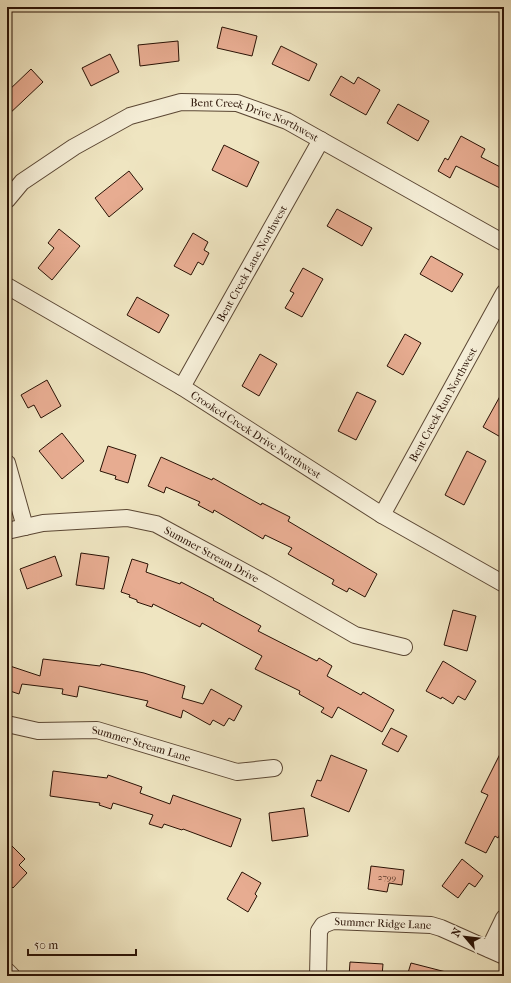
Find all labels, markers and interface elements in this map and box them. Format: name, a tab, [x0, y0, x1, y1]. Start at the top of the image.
street label: Bent Creek Drive Northwest	[190, 96, 321, 144]
street label: Bent Creek Lane Northwest	[214, 203, 290, 324]
street label: Bent Creek Run Northwest	[406, 345, 480, 464]
street label: Crooked Creek Drive Northwest	[188, 388, 323, 481]
street label: Summer Stream Drive	[162, 524, 262, 586]
street label: Summer Stream Lane	[92, 724, 193, 765]
house number: 2799	[378, 872, 396, 882]
street label: Summer Ridge Lane	[334, 915, 432, 932]
north arrow	[445, 917, 485, 957]
text: N	[449, 925, 465, 939]
scale bar	[28, 931, 136, 957]
text: 50 m	[34, 938, 58, 952]

